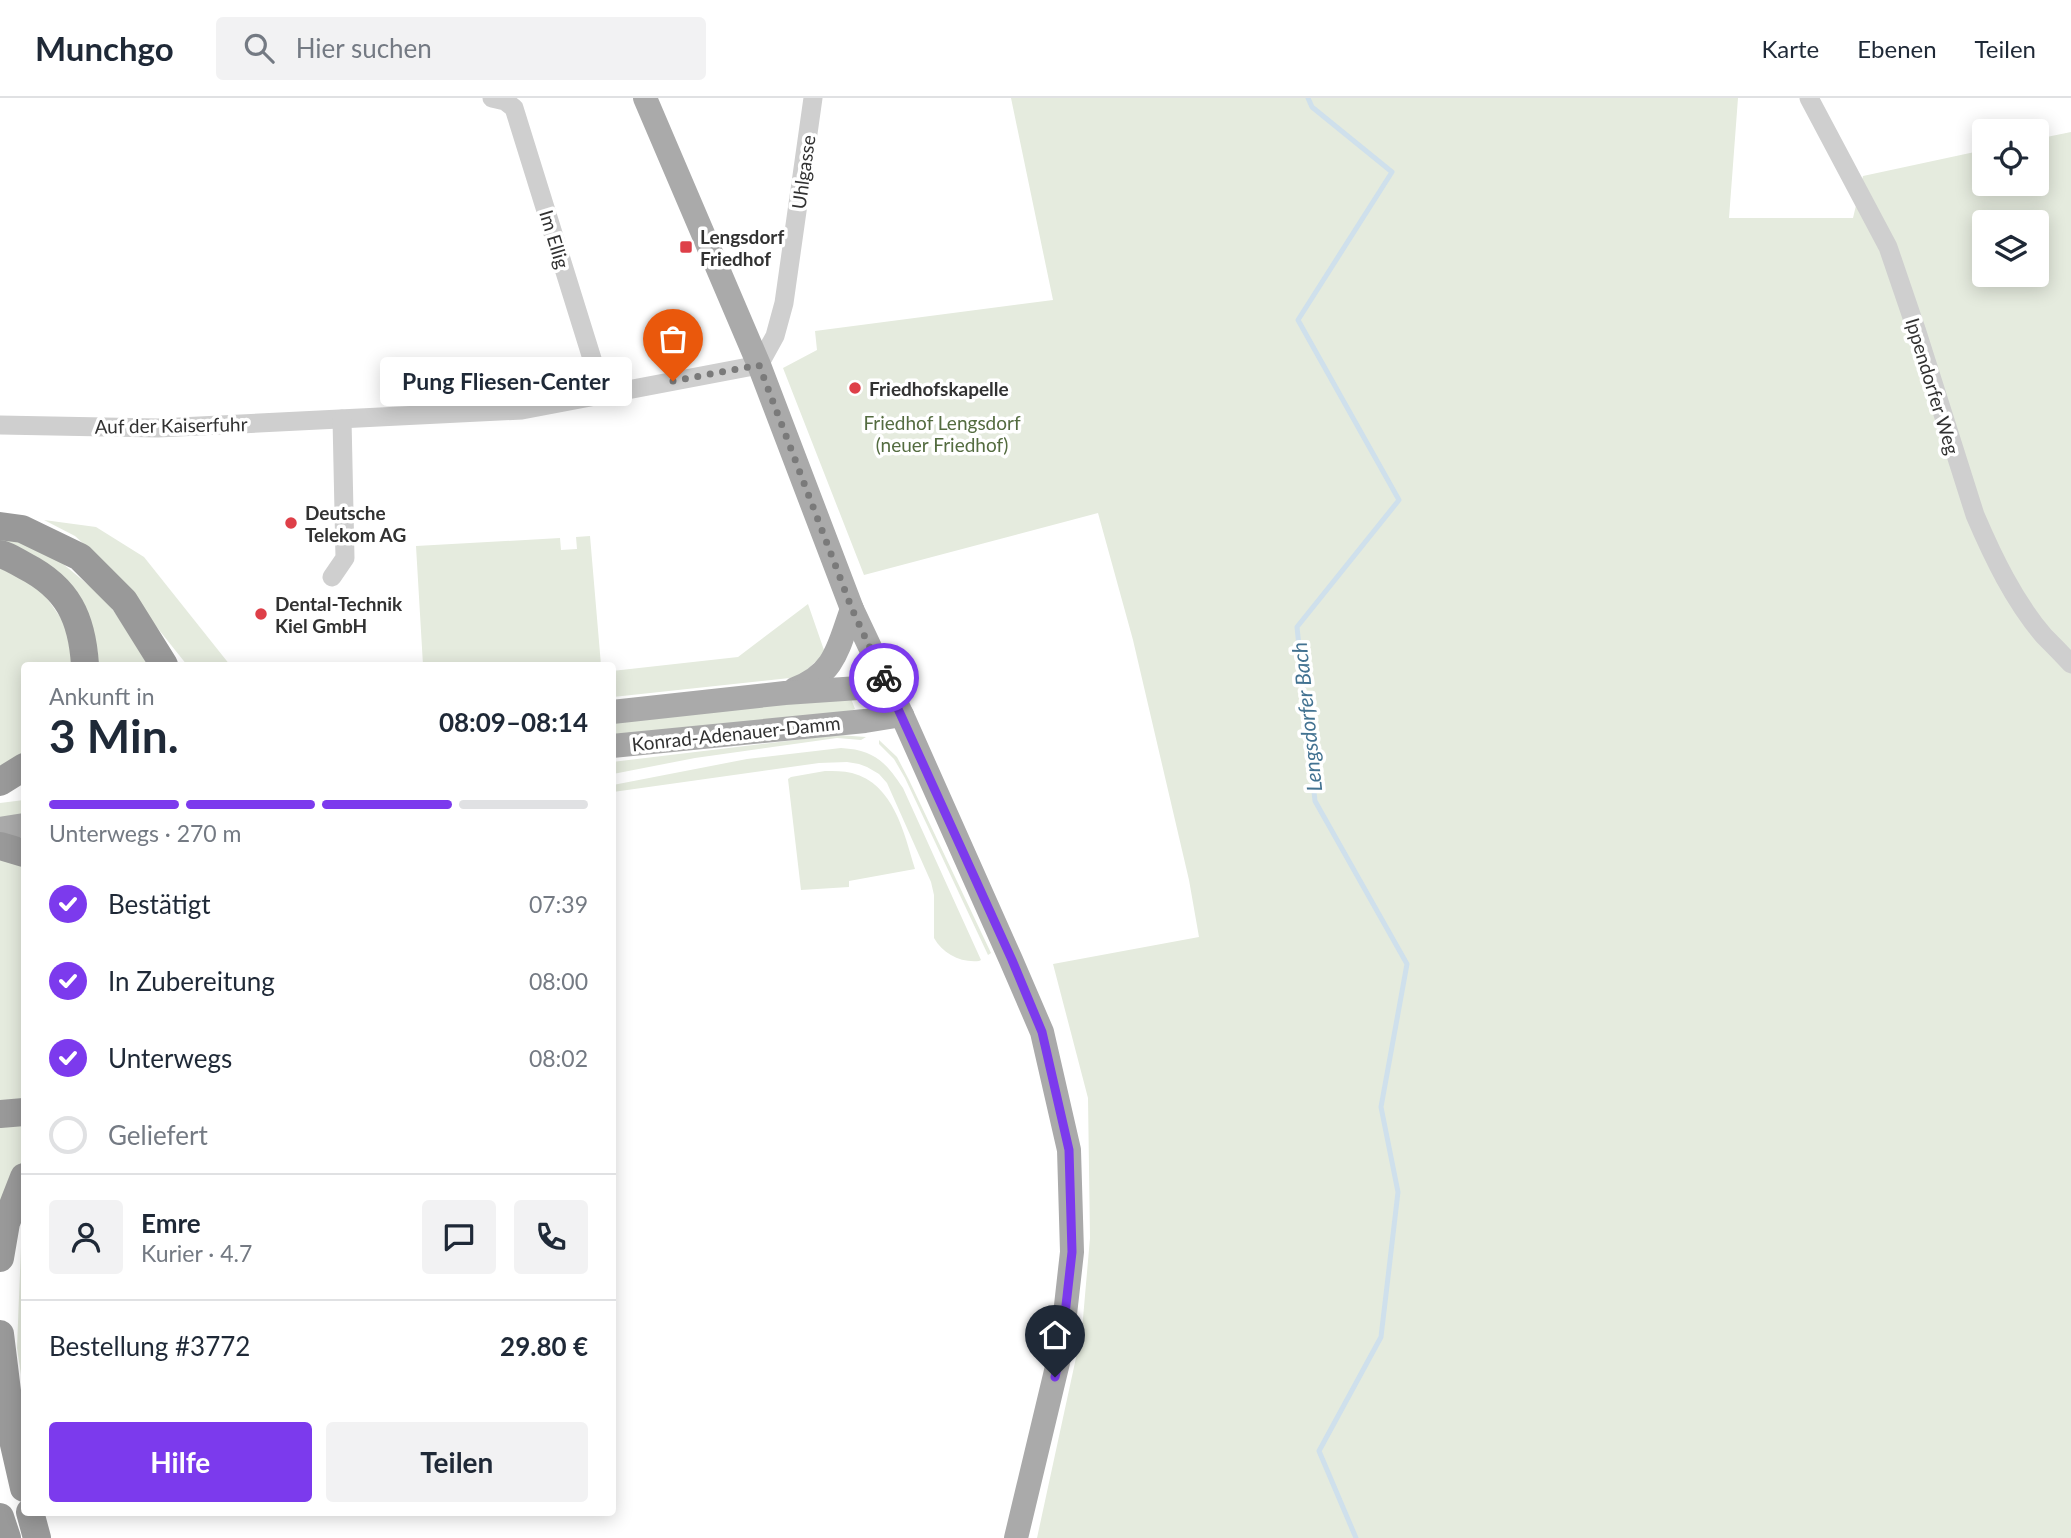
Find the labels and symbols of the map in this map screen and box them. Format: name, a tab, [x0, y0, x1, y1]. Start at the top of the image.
street label: Uhlgasse	[786, 133, 820, 211]
street label: Im Ellig	[535, 207, 575, 271]
place label: Lengsdorf Friedhof	[700, 225, 784, 270]
marker: Lengsdorf Friedhof	[678, 239, 694, 255]
pin	[643, 309, 703, 381]
street label: Ippendorfer Weg	[1901, 315, 1965, 457]
callout: Pung Fliesen-Center	[379, 356, 631, 406]
place label: Friedhofskapelle	[869, 377, 1009, 400]
marker: Friedhofskapelle	[847, 380, 863, 396]
park label: Friedhof Lengsdorf (neuer Friedhof)	[863, 411, 1021, 456]
street label: Auf der Kaiserfuhr	[94, 412, 248, 438]
place label: Deutsche Telekom AG	[305, 501, 406, 546]
marker: Deutsche Telekom AG	[283, 515, 299, 531]
place label: Dental-Technik Kiel GmbH	[275, 592, 403, 637]
marker: Dental-Technik Kiel GmbH	[253, 606, 269, 622]
water label: Lengsdorfer Bach	[1286, 641, 1326, 793]
courier	[849, 643, 919, 713]
street label: Konrad-Adenauer-Damm	[631, 711, 841, 755]
pin	[1025, 1305, 1085, 1377]

